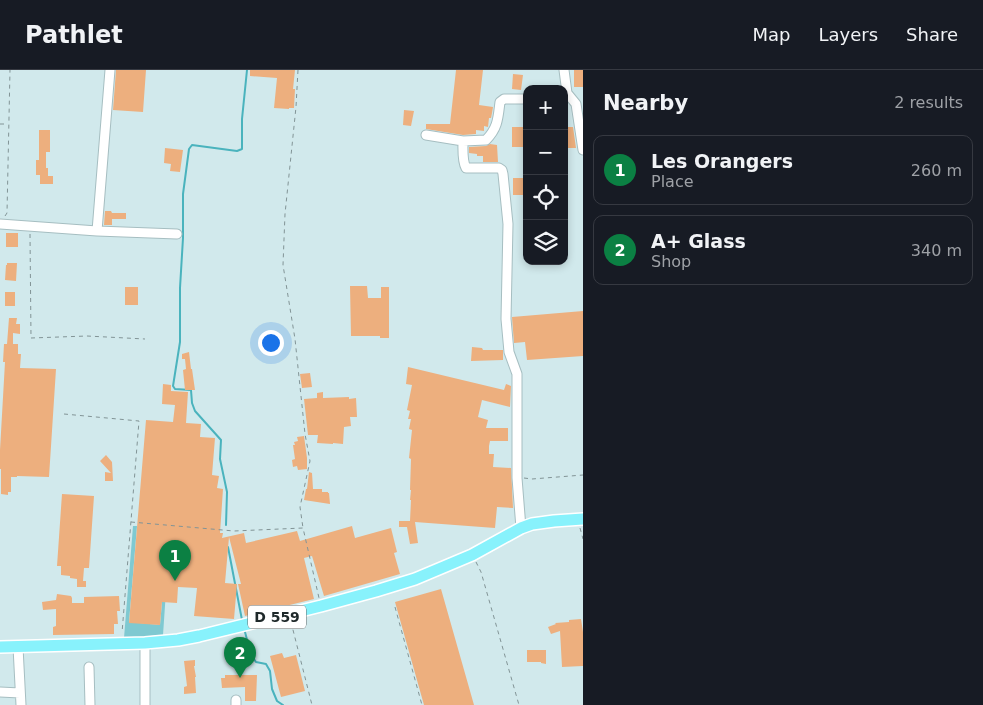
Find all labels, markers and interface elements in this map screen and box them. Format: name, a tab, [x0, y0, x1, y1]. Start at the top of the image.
text: Pathlet	[25, 21, 123, 49]
text: Map	[752, 24, 790, 45]
text: Layers	[818, 24, 878, 45]
text: Share	[906, 24, 958, 45]
map controls	[523, 85, 568, 265]
button: +	[523, 85, 568, 130]
text: Nearby	[603, 91, 688, 115]
text: 2 results	[894, 93, 963, 112]
button: −	[523, 130, 568, 175]
text: Les Orangers	[651, 150, 793, 172]
text: 1	[614, 161, 626, 180]
text: 260 m	[911, 161, 962, 180]
text: Place	[651, 172, 694, 191]
button: locate	[523, 175, 568, 220]
button: layers	[523, 220, 568, 265]
text: A+ Glass	[651, 230, 746, 252]
text: 2	[614, 241, 626, 260]
text: 340 m	[911, 241, 962, 260]
text: Shop	[651, 252, 691, 271]
your location	[258, 330, 284, 356]
pin: 1	[159, 540, 191, 581]
road number: D 559	[248, 606, 306, 628]
pin: 2	[224, 637, 256, 678]

